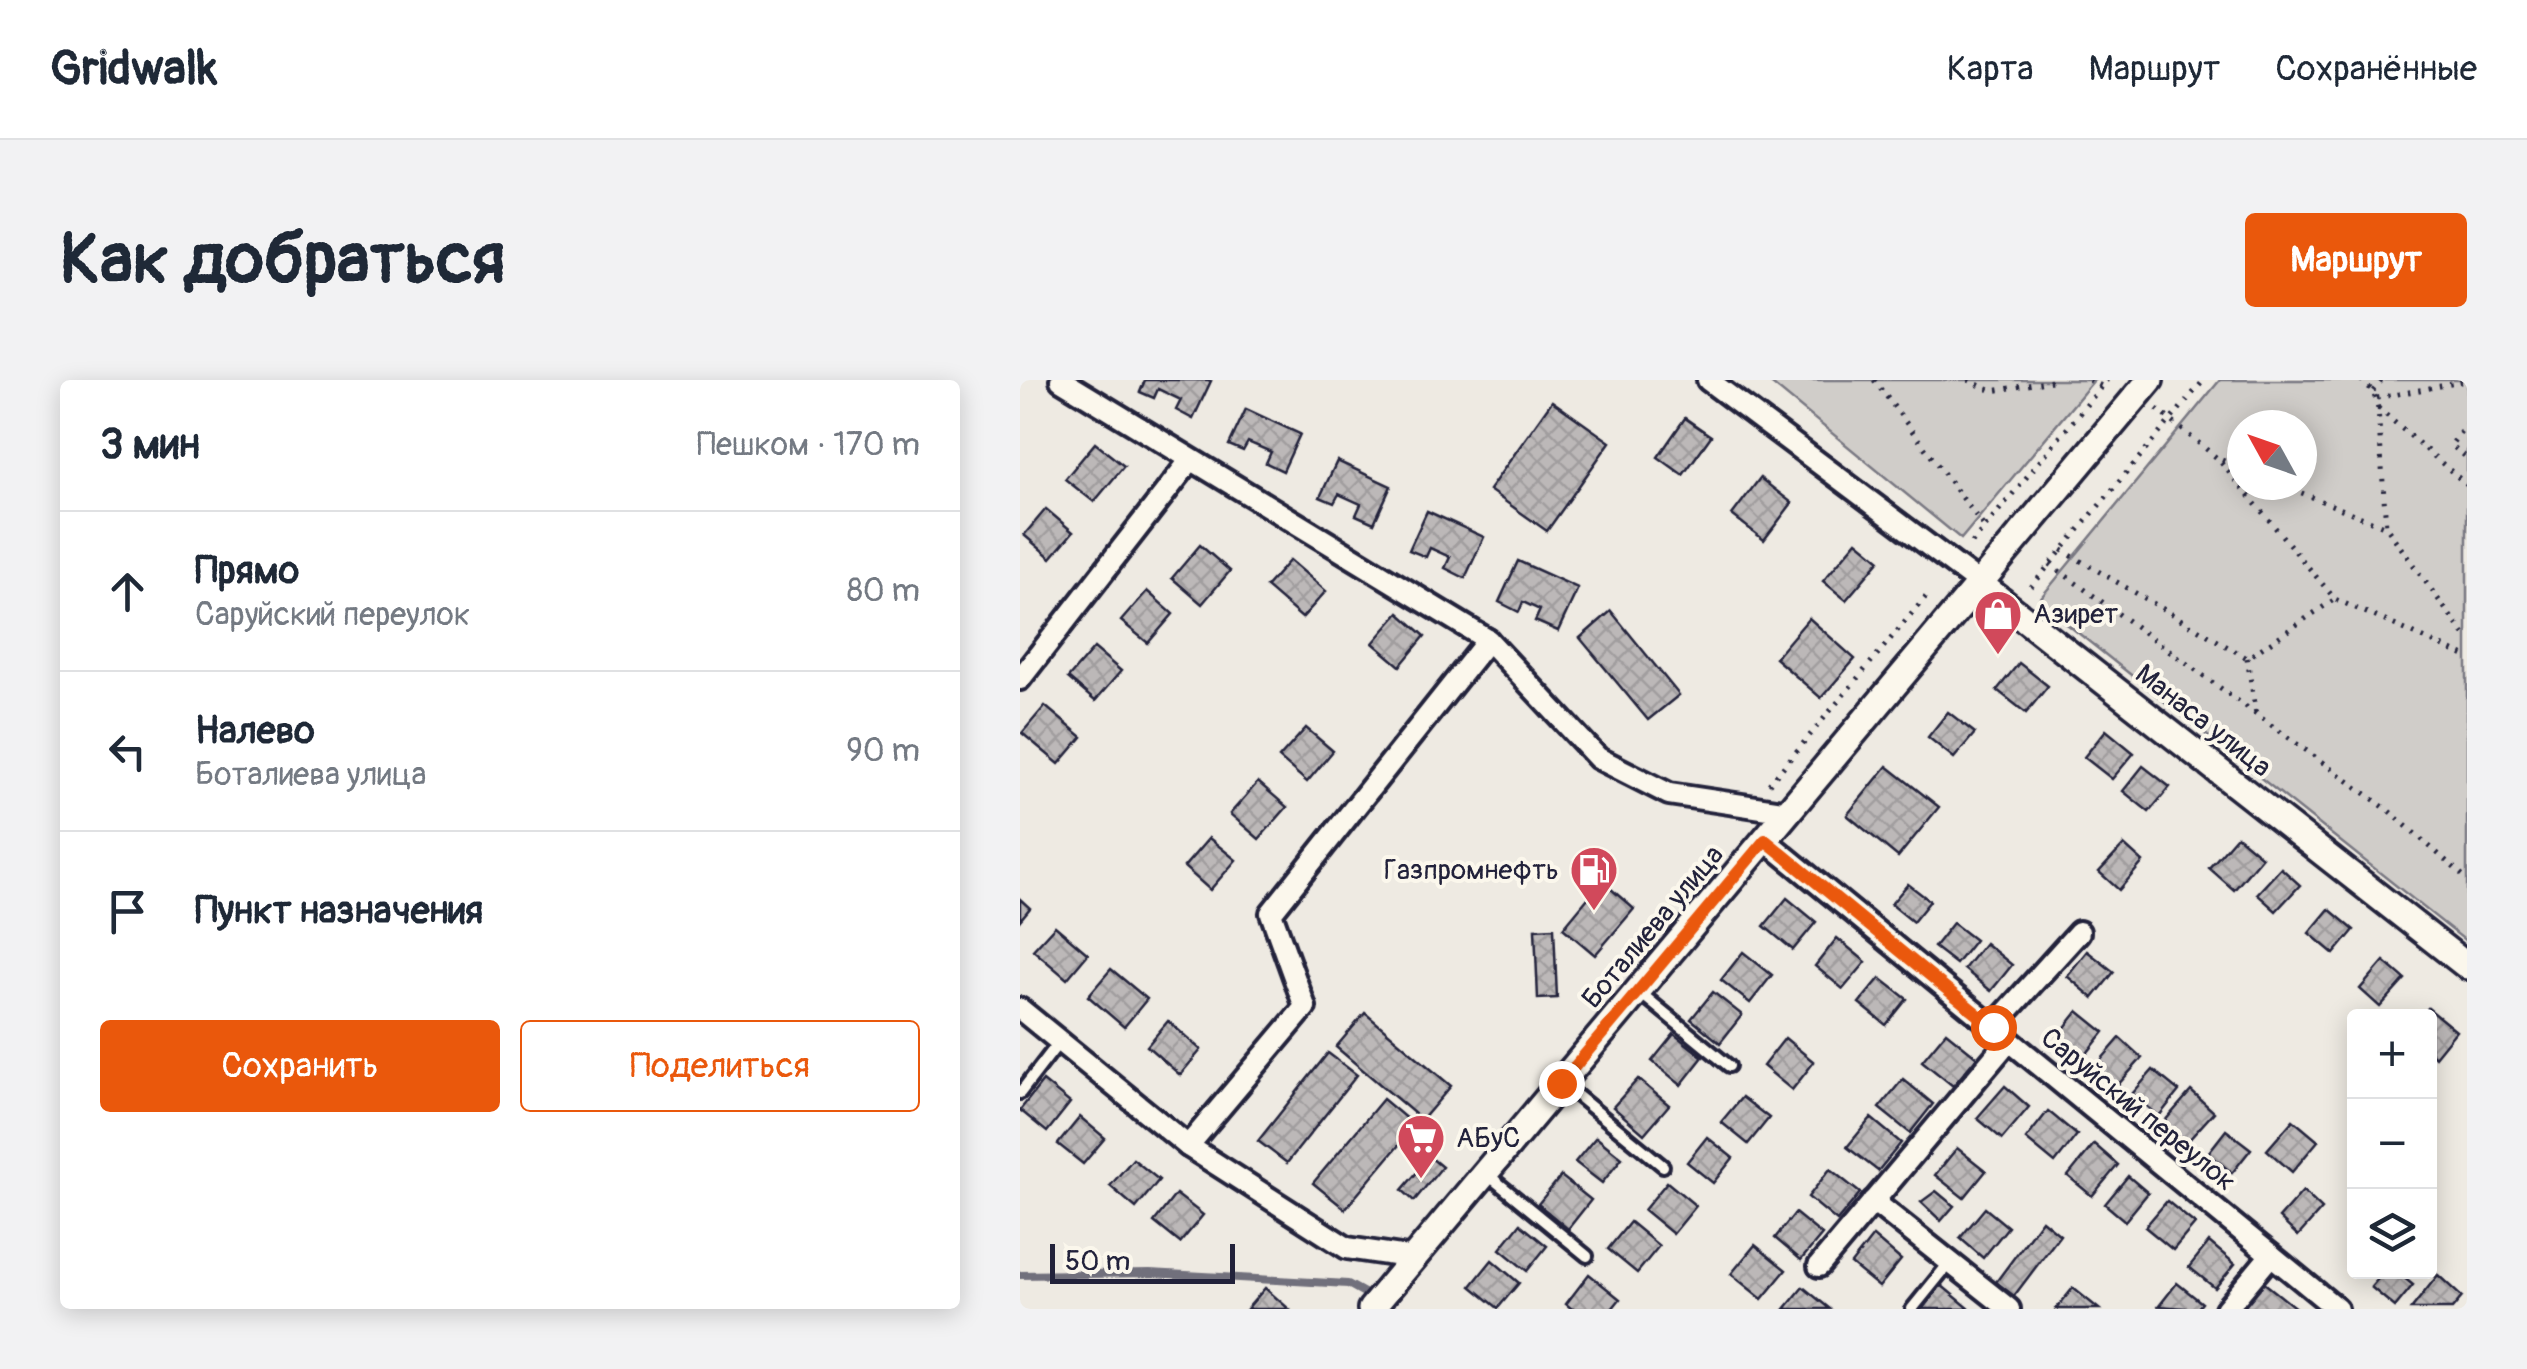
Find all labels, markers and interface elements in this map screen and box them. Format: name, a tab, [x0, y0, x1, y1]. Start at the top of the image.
text: Gridwalk	[50, 39, 217, 99]
text: Карта	[1947, 47, 2033, 91]
text: Маршрут	[2088, 47, 2220, 91]
text: Сохранённые	[2275, 47, 2477, 91]
button: Маршрут	[2245, 213, 2467, 307]
text: Как добраться	[60, 216, 505, 304]
north arrow	[2227, 410, 2317, 500]
text: 3 мин	[100, 419, 200, 471]
text: Пешком · 170 m	[697, 425, 920, 465]
text: Прямо	[195, 547, 299, 595]
icon: ahead	[100, 564, 155, 619]
text: 80 m	[847, 571, 920, 611]
shop icon: Азирет	[1972, 588, 2024, 656]
text: Саруйский переулок	[195, 595, 470, 635]
place label: Азирет	[2033, 597, 2118, 632]
street label: Манаса улица	[2128, 657, 2278, 785]
text: Налево	[195, 707, 315, 755]
icon: left	[100, 724, 155, 779]
text: 90 m	[846, 731, 920, 771]
text: Боталиева улица	[195, 755, 426, 795]
street label: Боталиева улица	[1575, 838, 1731, 1016]
fuel station icon: Газпромнефть	[1568, 844, 1620, 912]
place label: Газпромнефть	[1384, 853, 1559, 888]
icon: arrive	[100, 884, 155, 939]
text: Пункт назначения	[195, 887, 483, 935]
route start	[1971, 1005, 2017, 1051]
map controls	[2347, 1009, 2437, 1279]
button: +	[2347, 1009, 2437, 1099]
button: Сохранить	[100, 1020, 500, 1112]
button: Поделиться	[520, 1020, 920, 1112]
street label: Саруйский переулок	[2033, 1021, 2243, 1199]
route end	[1539, 1061, 1585, 1107]
button: −	[2347, 1099, 2437, 1189]
supermarket icon: АБуС	[1395, 1112, 1447, 1180]
place label: АБуС	[1456, 1121, 1520, 1156]
button: layers	[2347, 1189, 2437, 1279]
scale bar	[1050, 1239, 1235, 1284]
text: 50 m	[1065, 1244, 1130, 1279]

